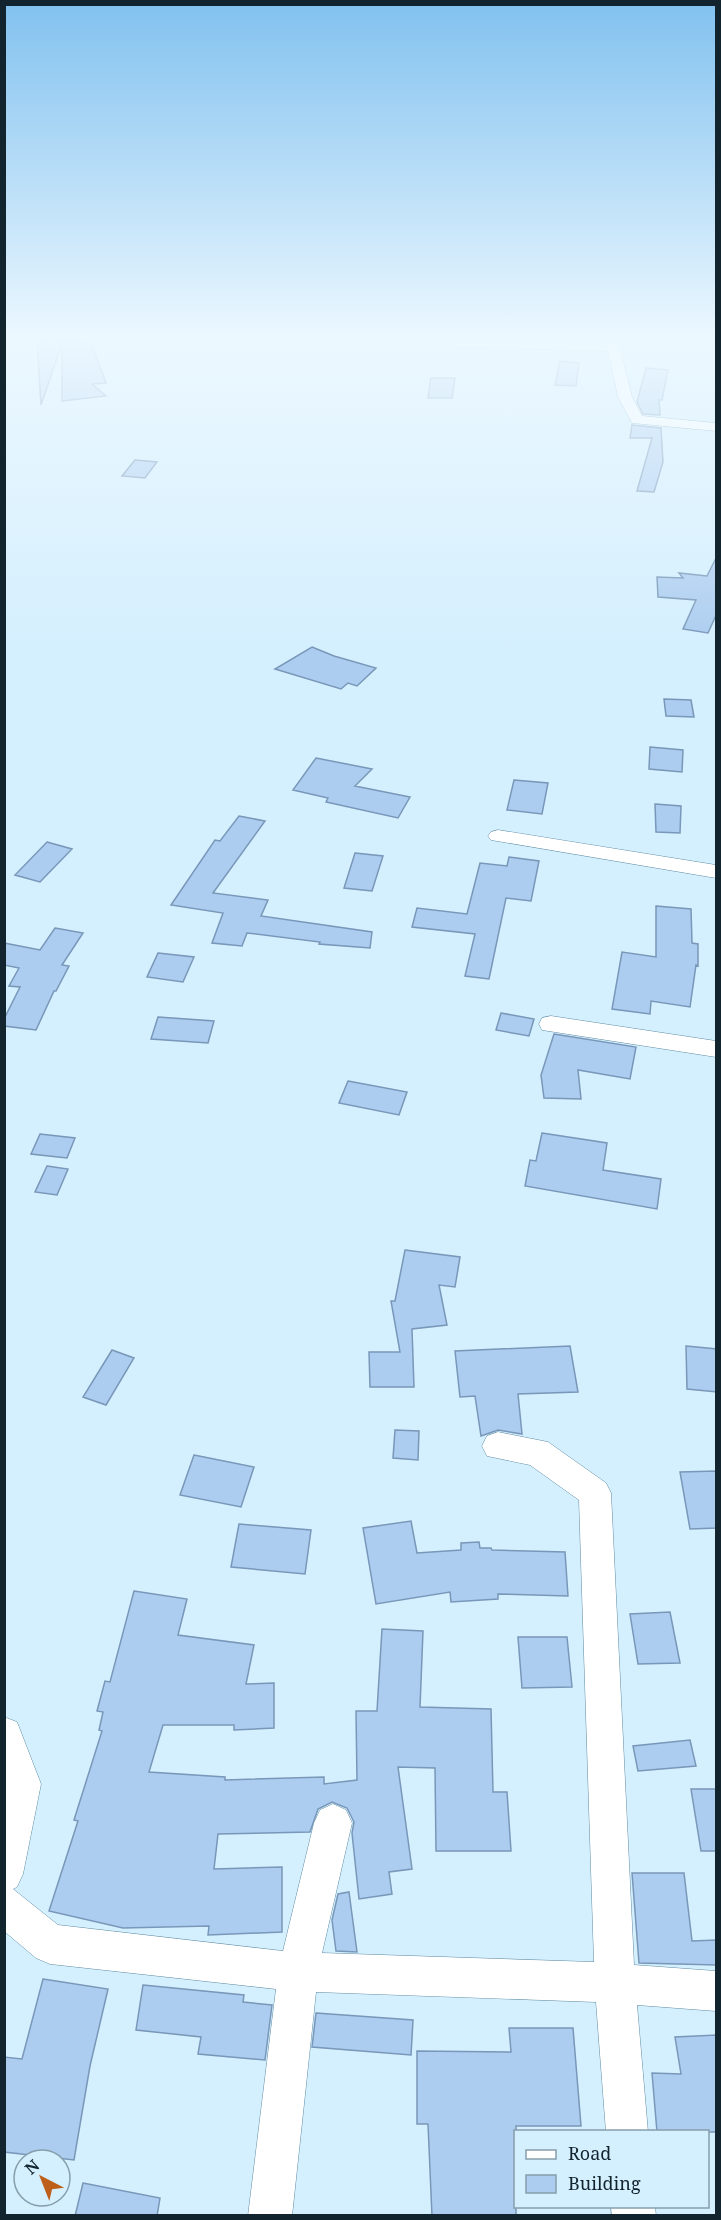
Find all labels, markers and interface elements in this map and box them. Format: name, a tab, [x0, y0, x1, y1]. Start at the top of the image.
legend	[514, 2130, 709, 2208]
text: Road	[568, 2141, 611, 2165]
north arrow	[12, 2148, 72, 2208]
text: N	[20, 2154, 44, 2179]
text: Building	[568, 2171, 641, 2195]

